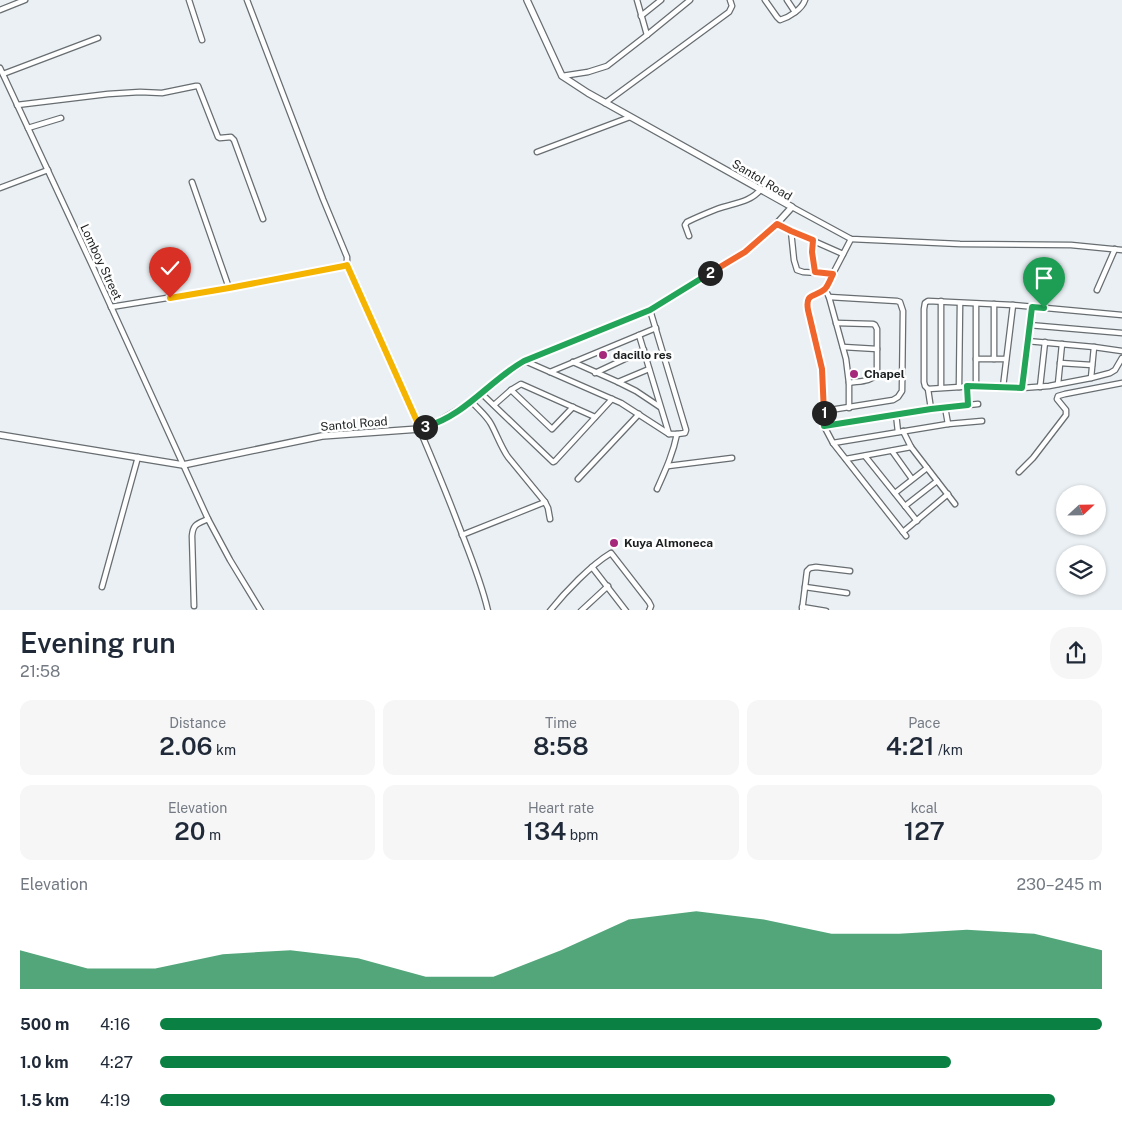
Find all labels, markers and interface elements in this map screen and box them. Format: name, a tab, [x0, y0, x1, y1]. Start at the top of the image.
street label: Santol Road	[729, 157, 795, 203]
street label: Lomboy Street	[77, 222, 125, 302]
pin	[149, 247, 191, 298]
icon: check	[156, 254, 184, 282]
pin	[1023, 257, 1065, 308]
pin: 2	[698, 260, 722, 286]
icon: arrive	[1030, 264, 1058, 292]
text: 2	[706, 265, 715, 281]
place label: dacillo res	[613, 348, 672, 362]
marker: dacillo res	[597, 349, 609, 361]
place label: Chapel	[864, 367, 905, 381]
marker: Chapel	[848, 368, 860, 380]
pin: 1	[812, 400, 836, 426]
text: 1	[822, 405, 828, 421]
street label: Santol Road	[320, 414, 388, 434]
pin: 3	[412, 414, 438, 440]
text: 3	[421, 419, 430, 435]
north arrow	[1056, 485, 1106, 535]
map controls	[1056, 485, 1106, 595]
place label: Kuya Almoneca	[624, 536, 713, 550]
marker: Kuya Almoneca	[608, 537, 620, 549]
button: layers	[1056, 545, 1106, 595]
text: Evening run	[20, 626, 176, 659]
button: share	[1050, 627, 1102, 679]
text: 21:58	[20, 662, 60, 681]
text: Distance	[169, 715, 226, 731]
text: Time	[545, 715, 577, 731]
text: Pace	[908, 715, 940, 731]
text: 2.06	[159, 731, 213, 761]
text: 8:58	[533, 731, 589, 761]
text: 4:21	[886, 731, 935, 761]
text: km	[213, 742, 236, 758]
text: /km	[935, 742, 963, 758]
text: Elevation	[168, 800, 227, 816]
text: Heart rate	[528, 800, 594, 816]
text: kcal	[911, 800, 938, 816]
text: 20	[174, 816, 206, 846]
text: 134	[524, 816, 566, 846]
text: 127	[904, 816, 945, 846]
text: m	[206, 827, 221, 843]
text: bpm	[566, 827, 598, 843]
text: Elevation	[20, 875, 88, 894]
text: 230–245 m	[1016, 875, 1102, 894]
text: 500 m	[20, 1015, 69, 1034]
text: 4:16	[100, 1015, 130, 1034]
text: 1.0 km	[20, 1053, 69, 1072]
text: 4:27	[100, 1053, 133, 1072]
text: 1.5 km	[20, 1091, 69, 1110]
text: 4:19	[100, 1091, 130, 1110]

